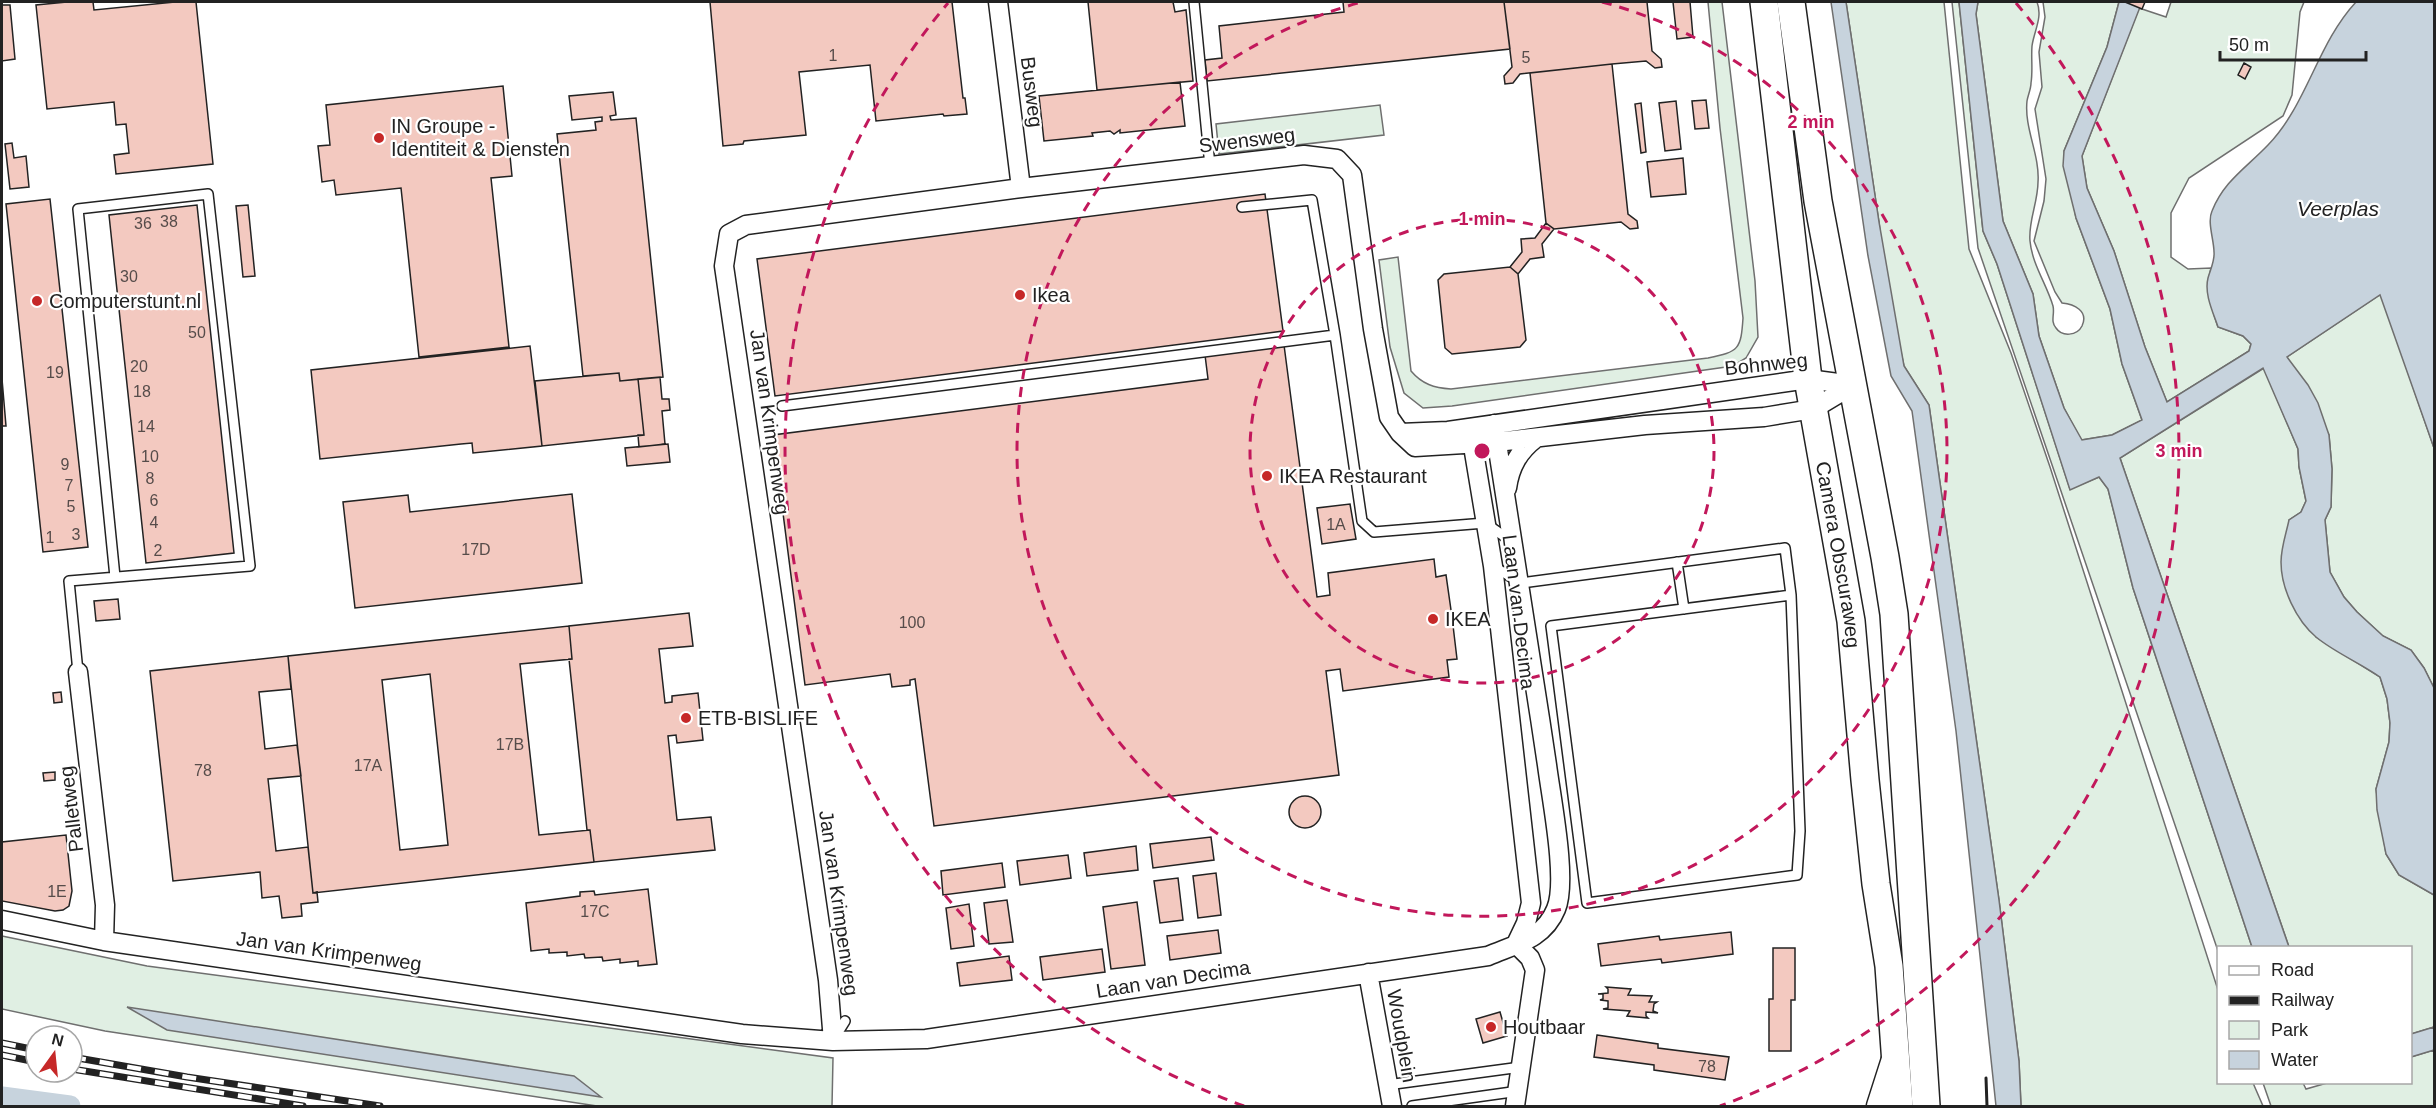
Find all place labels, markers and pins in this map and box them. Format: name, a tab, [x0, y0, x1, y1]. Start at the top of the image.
place label: IN Groupe - Identiteit & Diensten	[391, 115, 570, 160]
marker: IN Groupe - Identiteit & Diensten	[372, 131, 386, 145]
place label: Ikea	[1032, 284, 1071, 306]
marker: Ikea	[1013, 288, 1027, 302]
place label: Computerstunt.nl	[49, 290, 201, 312]
marker: Computerstunt.nl	[30, 294, 44, 308]
centre of rings	[1472, 441, 1492, 461]
place label: IKEA Restaurant	[1279, 465, 1427, 487]
marker: IKEA Restaurant	[1260, 469, 1274, 483]
place label: IKEA	[1445, 608, 1491, 630]
marker: IKEA	[1426, 612, 1440, 626]
place label: ETB-BISLIFE	[698, 707, 818, 729]
marker: ETB-BISLIFE	[679, 711, 693, 725]
place label: Houtbaar	[1503, 1016, 1586, 1038]
marker: Houtbaar	[1484, 1020, 1498, 1034]

